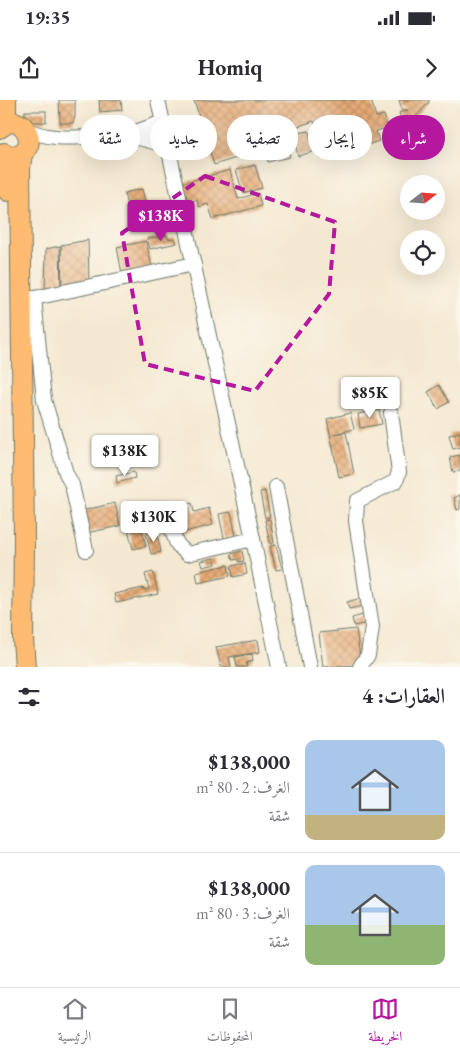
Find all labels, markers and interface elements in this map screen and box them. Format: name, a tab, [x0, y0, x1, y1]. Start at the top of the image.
text: 19:35	[25, 5, 71, 30]
text: Homiq	[198, 53, 262, 82]
icon: share	[15, 54, 43, 82]
icon: forward	[417, 54, 445, 82]
chip: شقة	[80, 115, 140, 160]
chip: جديد	[150, 115, 217, 160]
chip: تصفية	[227, 115, 298, 160]
chip: إيجار	[308, 115, 372, 160]
chip: شراء	[382, 115, 445, 160]
north arrow	[400, 175, 445, 220]
map controls	[400, 175, 445, 275]
pin: $138K	[126, 200, 196, 242]
text: $138K	[139, 205, 183, 226]
button: locate	[400, 230, 445, 275]
pin: $85K	[340, 376, 400, 419]
text: $85K	[352, 382, 388, 403]
pin: $138K	[90, 434, 160, 477]
text: $138K	[103, 440, 147, 461]
pin: $130K	[119, 500, 189, 543]
text: $130K	[132, 506, 176, 527]
text: العقارات: 4	[362, 682, 445, 709]
icon: filters	[15, 683, 43, 711]
text: $138,000	[208, 748, 290, 775]
icon: home	[345, 760, 405, 820]
text: الغرف: 2 · 80 m²	[196, 777, 290, 798]
text: شقة	[269, 805, 290, 826]
text: $138,000	[208, 874, 290, 901]
icon: home	[345, 885, 405, 945]
text: الغرف: 3 · 80 m²	[196, 903, 290, 924]
text: شقة	[269, 931, 290, 952]
tab: الرئيسية	[58, 995, 91, 1050]
tab: المحفوظات	[207, 995, 253, 1050]
tab: الخريطة	[368, 995, 402, 1050]

